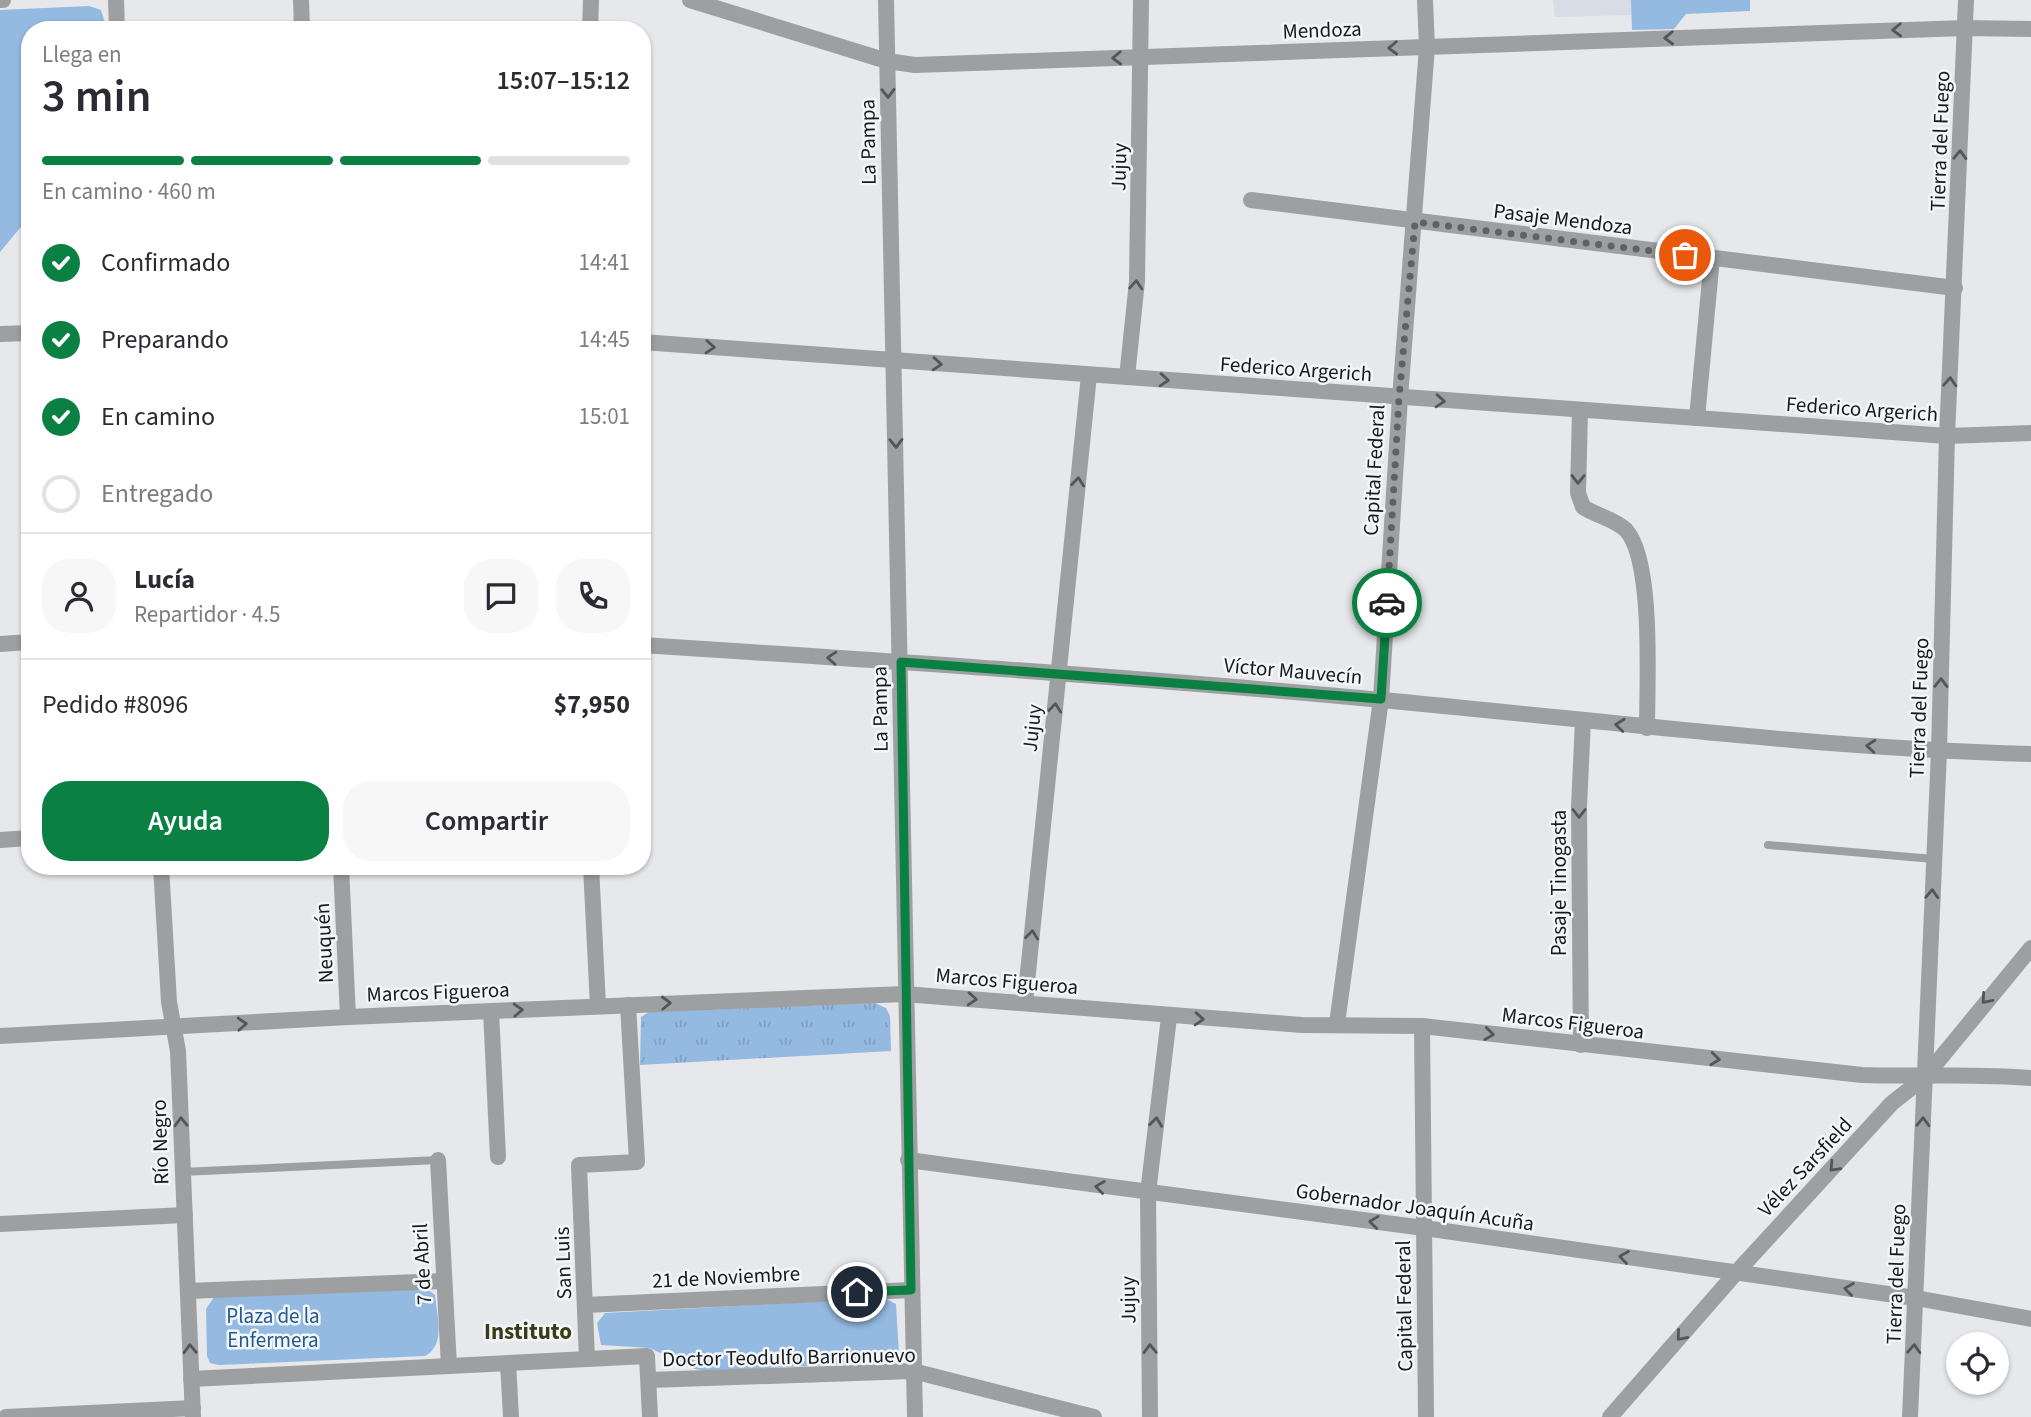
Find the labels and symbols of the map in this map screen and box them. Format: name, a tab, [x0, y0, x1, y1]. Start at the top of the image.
street label: Mendoza	[1282, 14, 1362, 46]
one-way arrow	[1891, 23, 1902, 38]
one-way arrow	[1664, 31, 1675, 46]
one-way arrow	[1387, 41, 1398, 56]
one-way arrow	[1111, 51, 1122, 66]
street label: Tierra del Fuego	[1923, 70, 1957, 212]
one-way arrow	[880, 87, 895, 98]
street label: La Pampa	[852, 99, 884, 185]
street label: Jujuy	[1103, 142, 1135, 191]
one-way arrow	[1953, 149, 1968, 160]
street label: Pasaje Mendoza	[1492, 196, 1634, 242]
pin	[1655, 225, 1715, 285]
one-way arrow	[1128, 279, 1143, 290]
one-way arrow	[705, 339, 716, 354]
street label: Federico Argerich	[1219, 349, 1373, 389]
one-way arrow	[932, 356, 943, 371]
one-way arrow	[1159, 372, 1170, 387]
one-way arrow	[1942, 377, 1957, 388]
street label: Federico Argerich	[1785, 389, 1939, 429]
one-way arrow	[1435, 393, 1446, 408]
street label: Capital Federal	[1356, 404, 1392, 536]
one-way arrow	[888, 438, 904, 448]
one-way arrow	[1571, 474, 1586, 485]
one-way arrow	[1071, 476, 1086, 488]
courier	[1352, 568, 1422, 638]
street label: Tierra del Fuego	[1902, 637, 1936, 779]
one-way arrow	[826, 650, 837, 665]
street label: Víctor Mauvecín	[1222, 650, 1364, 692]
street label: La Pampa	[864, 666, 896, 752]
one-way arrow	[1933, 677, 1949, 688]
street label: Jujuy	[1015, 702, 1049, 753]
one-way arrow	[1047, 702, 1062, 713]
one-way arrow	[1614, 717, 1626, 732]
one-way arrow	[1865, 739, 1876, 754]
one-way arrow	[1571, 808, 1587, 819]
street label: Pasaje Tinogasta	[1544, 810, 1574, 956]
one-way arrow	[1925, 888, 1940, 899]
street label: Neuquén	[307, 902, 341, 984]
one-way arrow	[1024, 929, 1039, 940]
street label: Marcos Figueroa	[934, 960, 1080, 1002]
street label: Marcos Figueroa	[366, 975, 510, 1009]
one-way arrow	[967, 991, 978, 1006]
one-way arrow	[1982, 991, 1994, 1004]
one-way arrow	[661, 996, 672, 1011]
street label: Marcos Figueroa	[1500, 999, 1646, 1047]
one-way arrow	[513, 1003, 524, 1018]
one-way arrow	[1194, 1011, 1205, 1026]
one-way arrow	[237, 1016, 248, 1031]
one-way arrow	[1483, 1027, 1495, 1042]
one-way arrow	[1710, 1052, 1721, 1067]
street label: Río Negro	[144, 1099, 176, 1185]
street label: Vélez Sarsfield	[1751, 1111, 1859, 1223]
one-way arrow	[173, 1116, 188, 1127]
one-way arrow	[1149, 1116, 1164, 1128]
one-way arrow	[1916, 1116, 1931, 1127]
one-way arrow	[1829, 1159, 1842, 1172]
street label: Gobernador Joaquín Acuña	[1294, 1175, 1536, 1239]
one-way arrow	[1094, 1179, 1106, 1194]
street label: Tierra del Fuego	[1879, 1203, 1913, 1345]
one-way arrow	[1368, 1214, 1380, 1229]
street label: 7 de Abril	[405, 1222, 439, 1306]
street label: San Luis	[547, 1226, 579, 1300]
street label: Capital Federal	[1388, 1240, 1420, 1372]
one-way arrow	[1618, 1250, 1629, 1265]
street label: 21 de Noviembre	[651, 1258, 801, 1296]
pin	[827, 1262, 887, 1322]
street label: Jujuy	[1113, 1276, 1143, 1324]
one-way arrow	[1843, 1282, 1855, 1297]
park label: Plaza de la Enfermera	[226, 1301, 320, 1355]
district label: Instituto	[484, 1315, 572, 1348]
one-way arrow	[1677, 1327, 1689, 1340]
street label: Doctor Teodulfo Barrionuevo	[662, 1340, 916, 1374]
one-way arrow	[183, 1343, 198, 1354]
one-way arrow	[1142, 1343, 1158, 1354]
one-way arrow	[1906, 1343, 1921, 1354]

